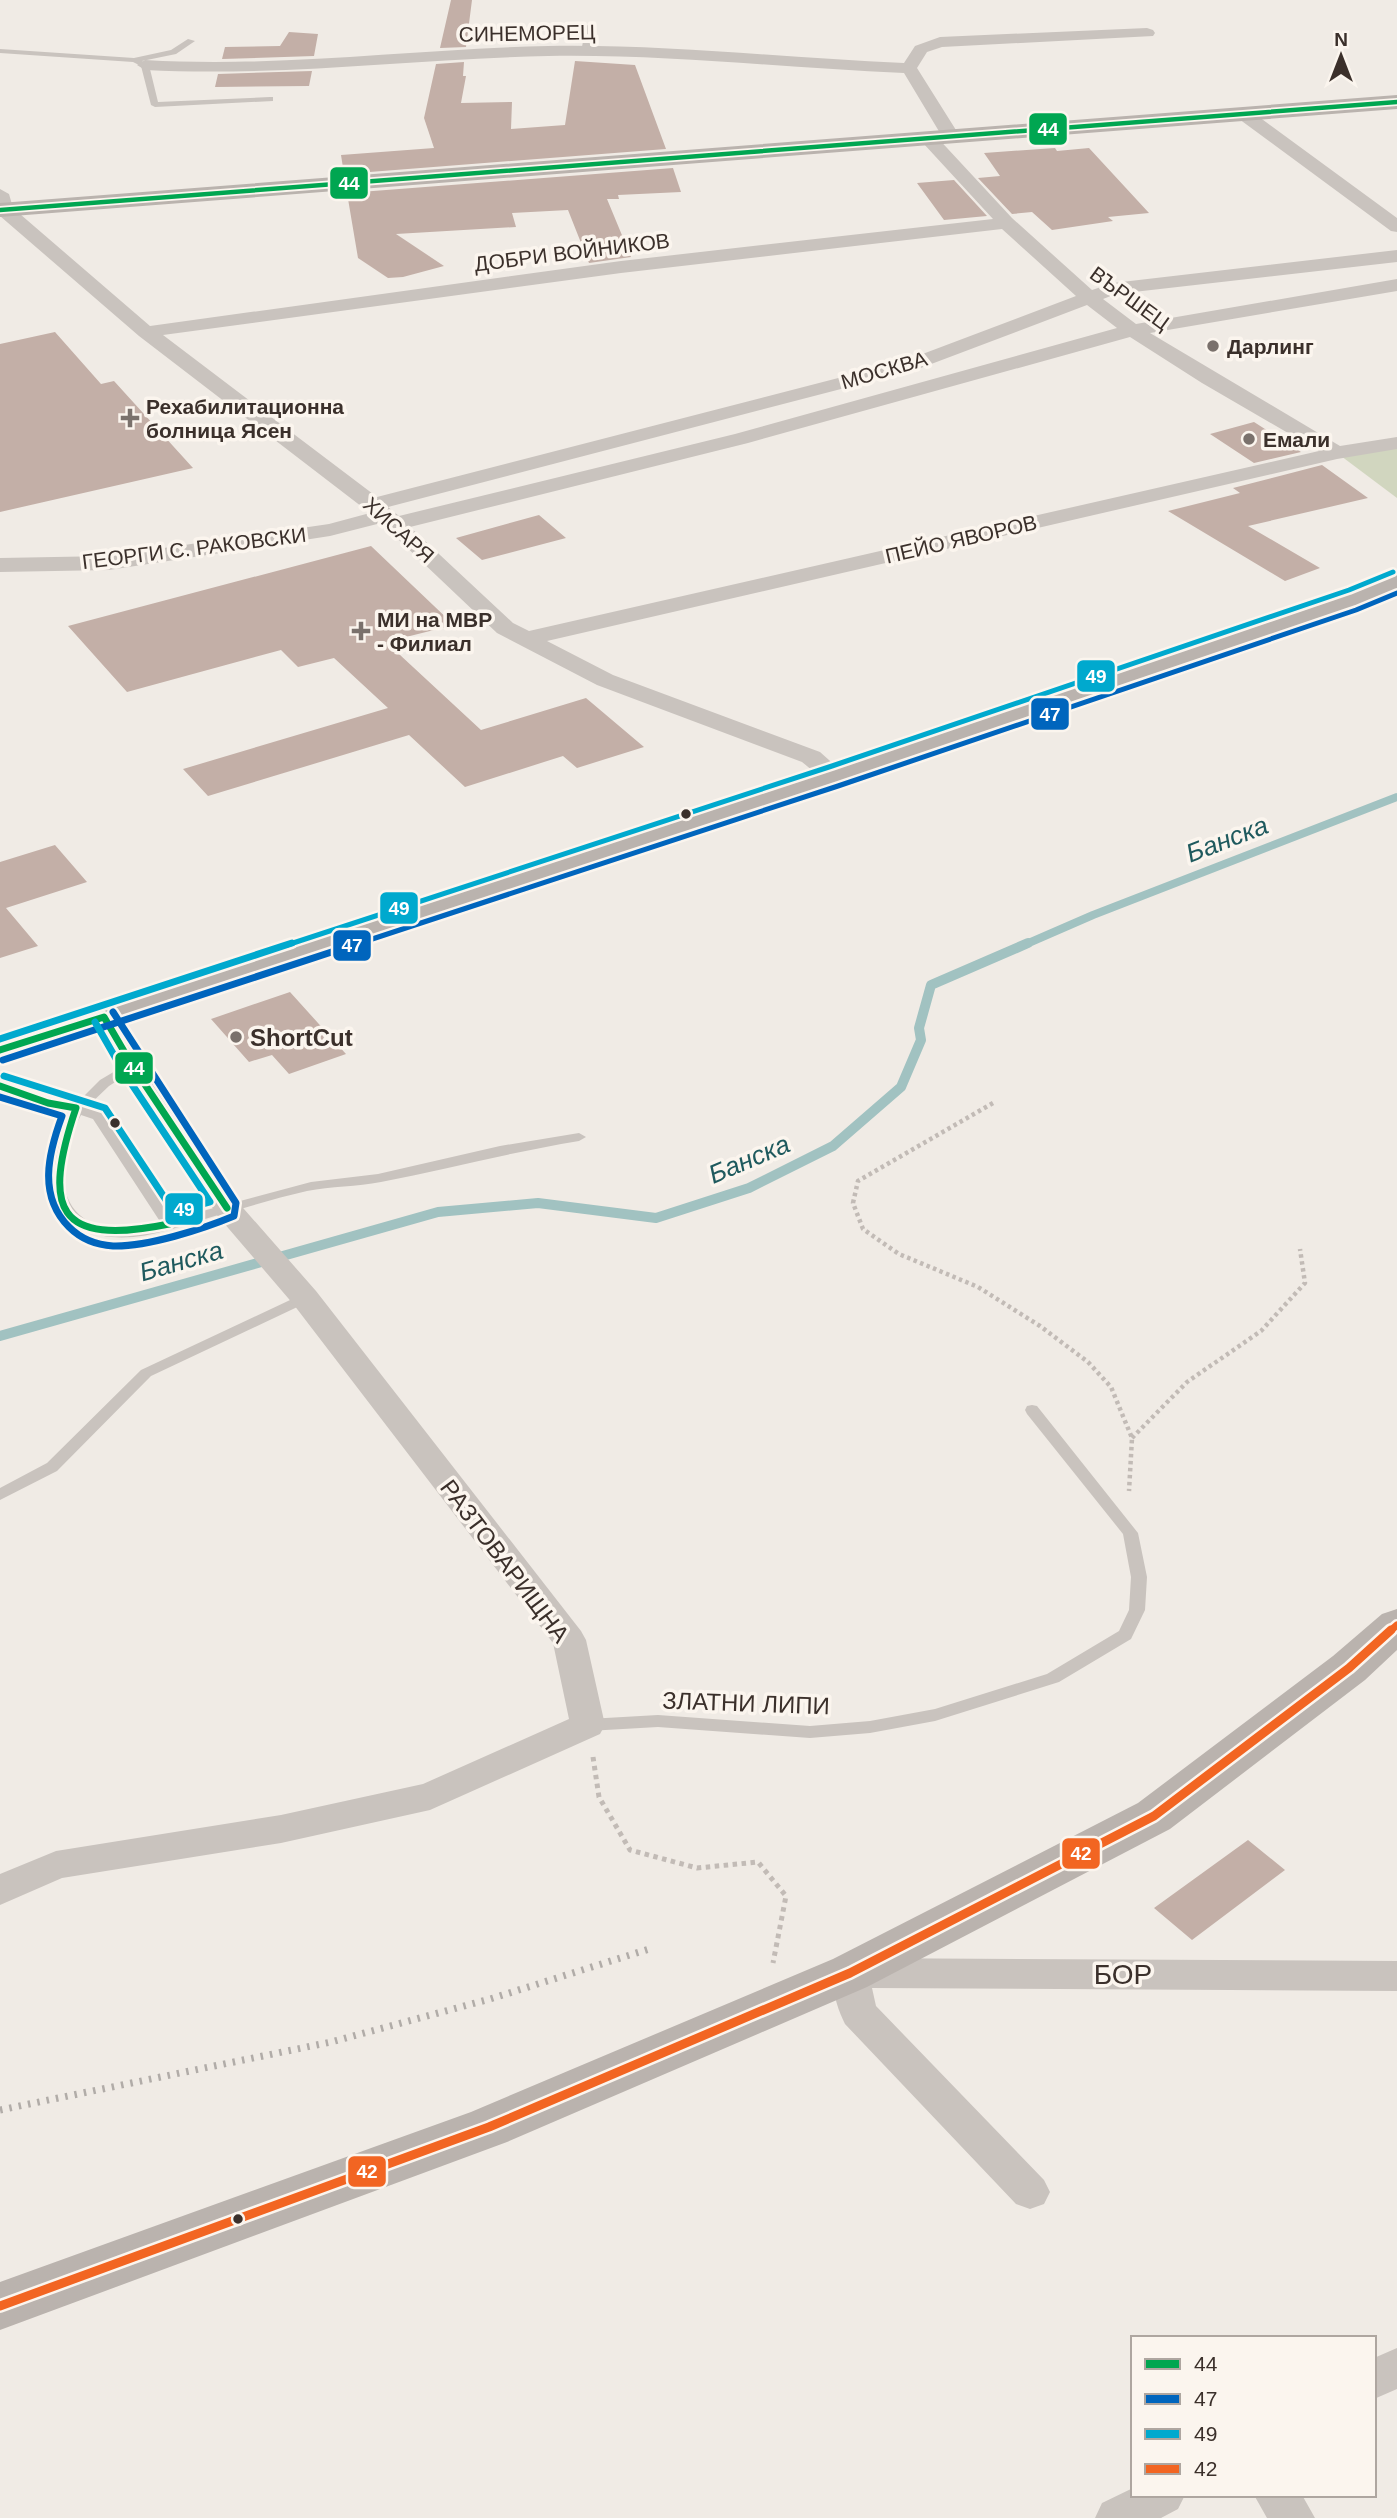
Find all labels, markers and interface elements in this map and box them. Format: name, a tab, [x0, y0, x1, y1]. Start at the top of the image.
street label: СИНЕМОРЕЦ	[458, 20, 596, 46]
north arrow	[1306, 21, 1376, 91]
text: N	[1334, 29, 1348, 50]
line badge: 44	[1028, 112, 1068, 146]
text: 44	[1037, 119, 1059, 140]
line badge: 44	[329, 166, 369, 200]
text: 44	[338, 173, 360, 194]
street label: ДОБРИ ВОЙНИКОВ	[473, 229, 671, 275]
street label: ВЪРШЕЦ	[1086, 262, 1174, 335]
place label: Дарлинг	[1227, 335, 1314, 358]
marker: Дарлинг	[1205, 338, 1221, 354]
street label: МОСКВА	[838, 347, 930, 393]
place label: Рехабилитационна болница Ясен	[146, 395, 344, 442]
marker: Рехабилитационна болница Ясен	[120, 408, 140, 428]
place label: Емали	[1263, 428, 1330, 451]
marker: Емали	[1241, 431, 1257, 447]
street label: ХИСАРЯ	[359, 493, 439, 567]
street label: ПЕЙО ЯВОРОВ	[883, 510, 1039, 568]
street label: ГЕОРГИ С. РАКОВСКИ	[81, 523, 307, 573]
place label: МИ на МВР - Филиал	[377, 608, 492, 655]
marker: МИ на МВР - Филиал	[351, 621, 371, 641]
line badge: 49	[1076, 659, 1116, 693]
text: 49	[1085, 666, 1107, 687]
line badge: 47	[1030, 697, 1070, 731]
text: 47	[1039, 704, 1061, 725]
unlabelled marker	[679, 807, 693, 821]
water label: Банска	[1182, 810, 1272, 868]
line badge: 49	[379, 891, 419, 925]
text: 49	[388, 898, 410, 919]
line badge: 47	[332, 929, 372, 962]
text: 47	[341, 935, 363, 956]
place label: ShortCut	[250, 1024, 353, 1051]
marker: ShortCut	[228, 1029, 244, 1045]
line badge: 44	[114, 1051, 154, 1085]
text: 44	[123, 1058, 145, 1079]
unlabelled marker	[108, 1116, 122, 1130]
water label: Банска	[704, 1129, 794, 1189]
line badge: 49	[164, 1192, 204, 1226]
text: 49	[173, 1199, 195, 1220]
water label: Банска	[136, 1235, 226, 1287]
street label: РАЗТОВАРИЩНА	[435, 1474, 575, 1648]
street label: ЗЛАТНИ ЛИПИ	[662, 1687, 830, 1719]
line badge: 42	[1061, 1837, 1101, 1870]
text: 42	[1070, 1843, 1092, 1864]
street label: БОР	[1094, 1959, 1152, 1990]
line badge: 42	[347, 2155, 387, 2188]
text: 42	[356, 2161, 378, 2182]
unlabelled marker	[231, 2212, 245, 2226]
legend	[1131, 2336, 1376, 2497]
text: 44	[1194, 2352, 1218, 2375]
text: 47	[1194, 2387, 1217, 2410]
text: 49	[1194, 2422, 1217, 2445]
text: 42	[1194, 2457, 1217, 2480]

